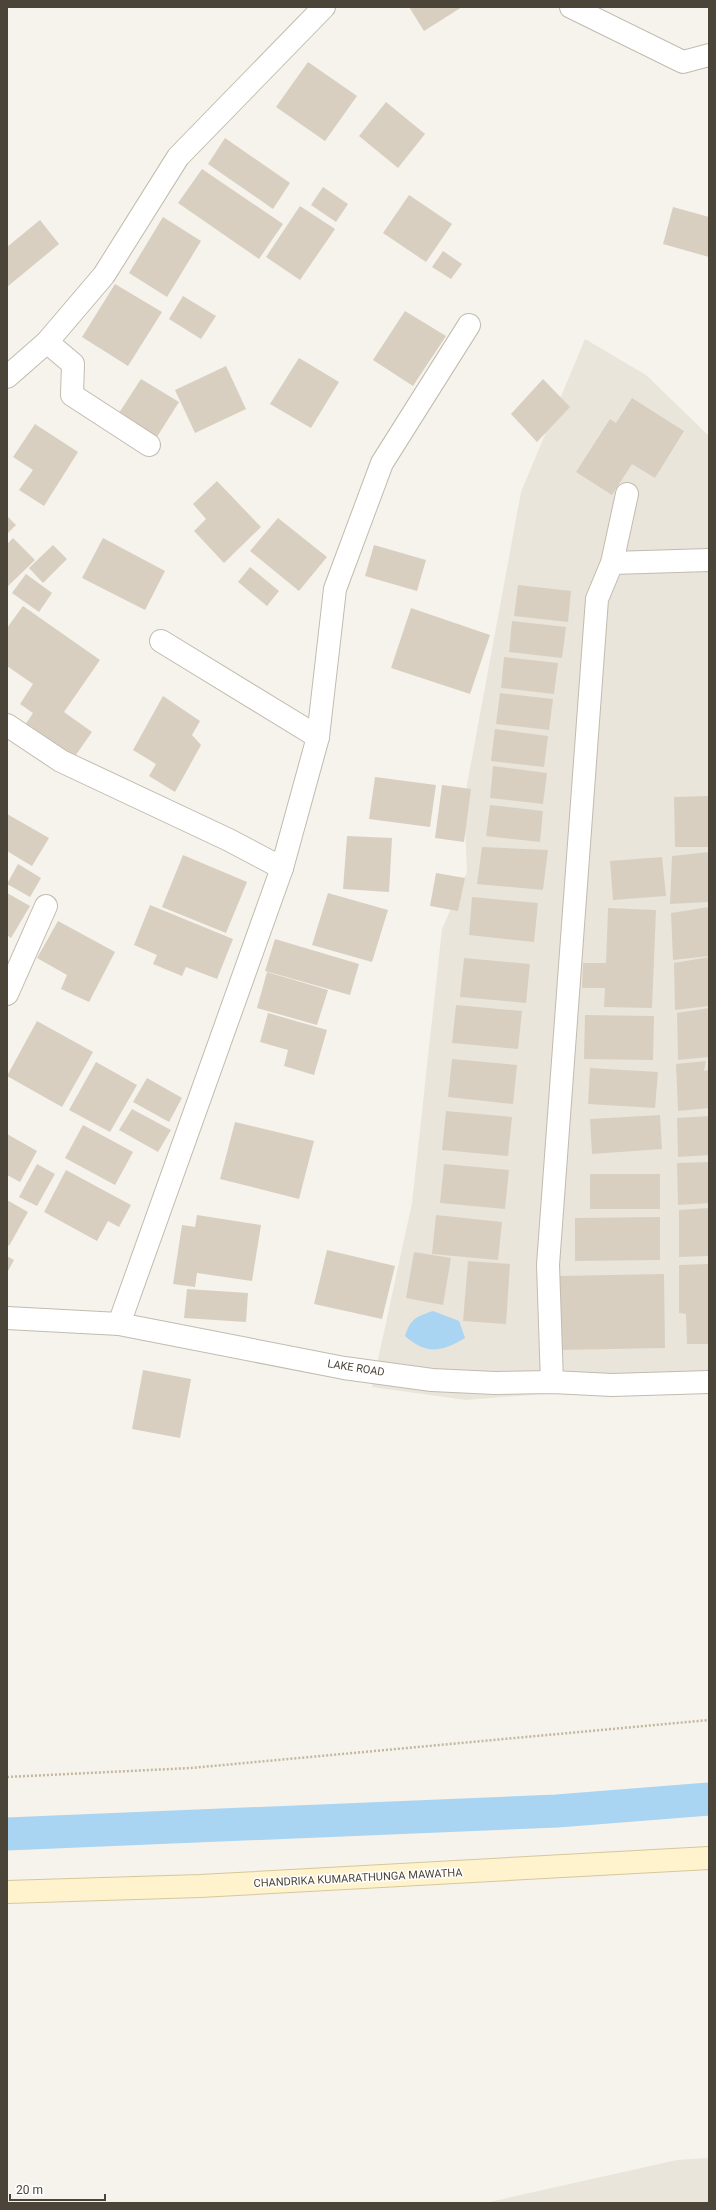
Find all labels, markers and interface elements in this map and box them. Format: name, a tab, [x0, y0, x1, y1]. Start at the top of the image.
street label: LAKE ROAD	[326, 1357, 386, 1379]
street label: CHANDRIKA KUMARATHUNGA MAWATHA	[253, 1866, 464, 1890]
scale bar	[10, 2176, 105, 2202]
text: 20 m	[16, 2183, 43, 2197]

